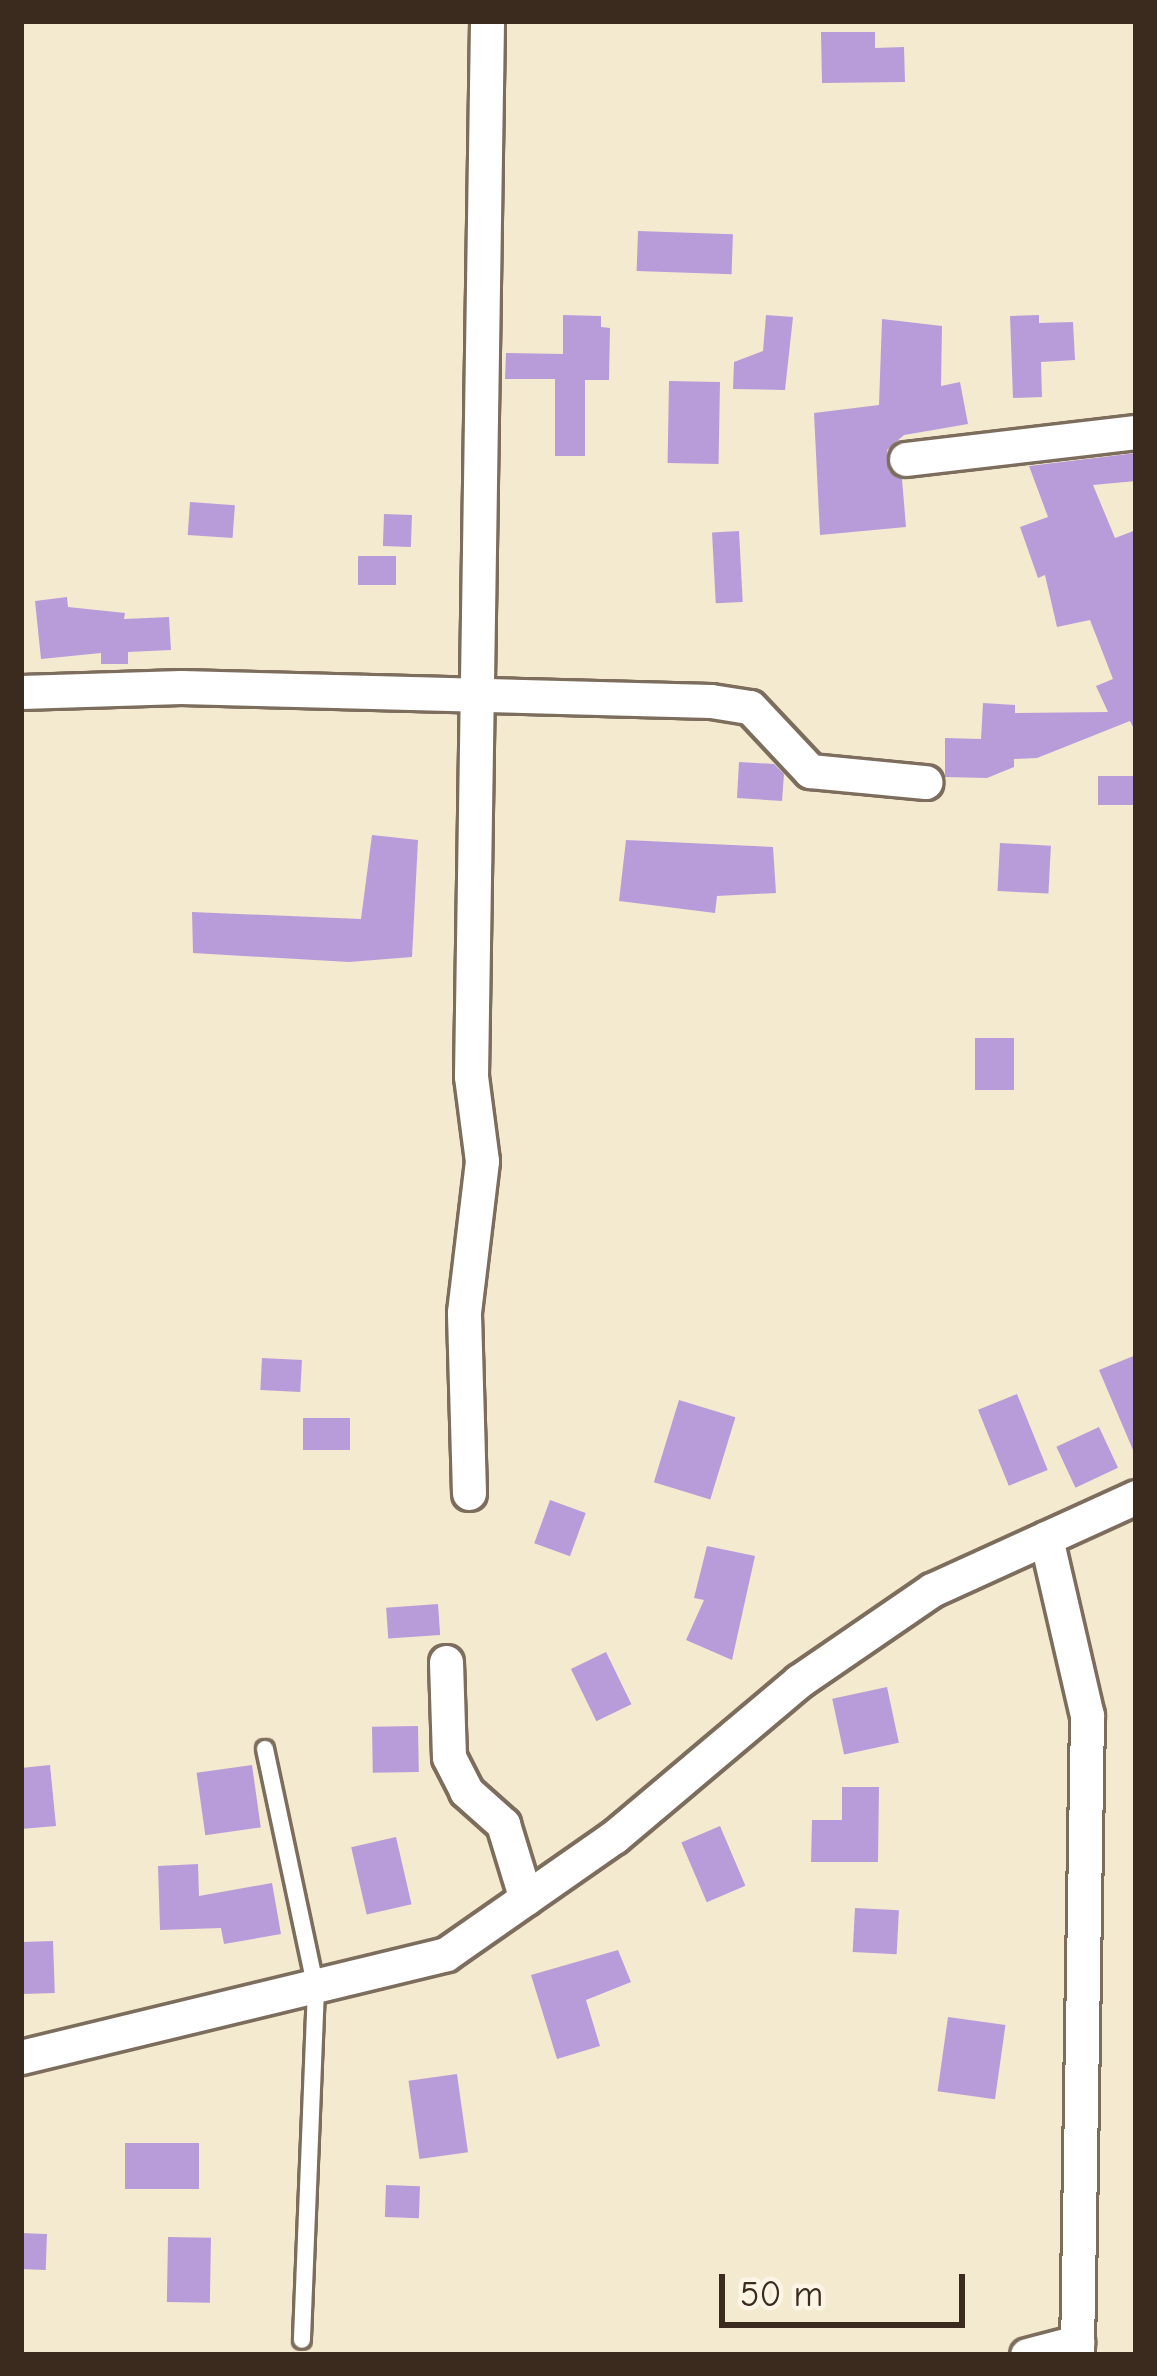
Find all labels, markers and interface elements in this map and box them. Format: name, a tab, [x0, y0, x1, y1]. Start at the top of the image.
scale bar	[725, 2250, 971, 2324]
text: 50 m	[740, 2274, 823, 2315]

